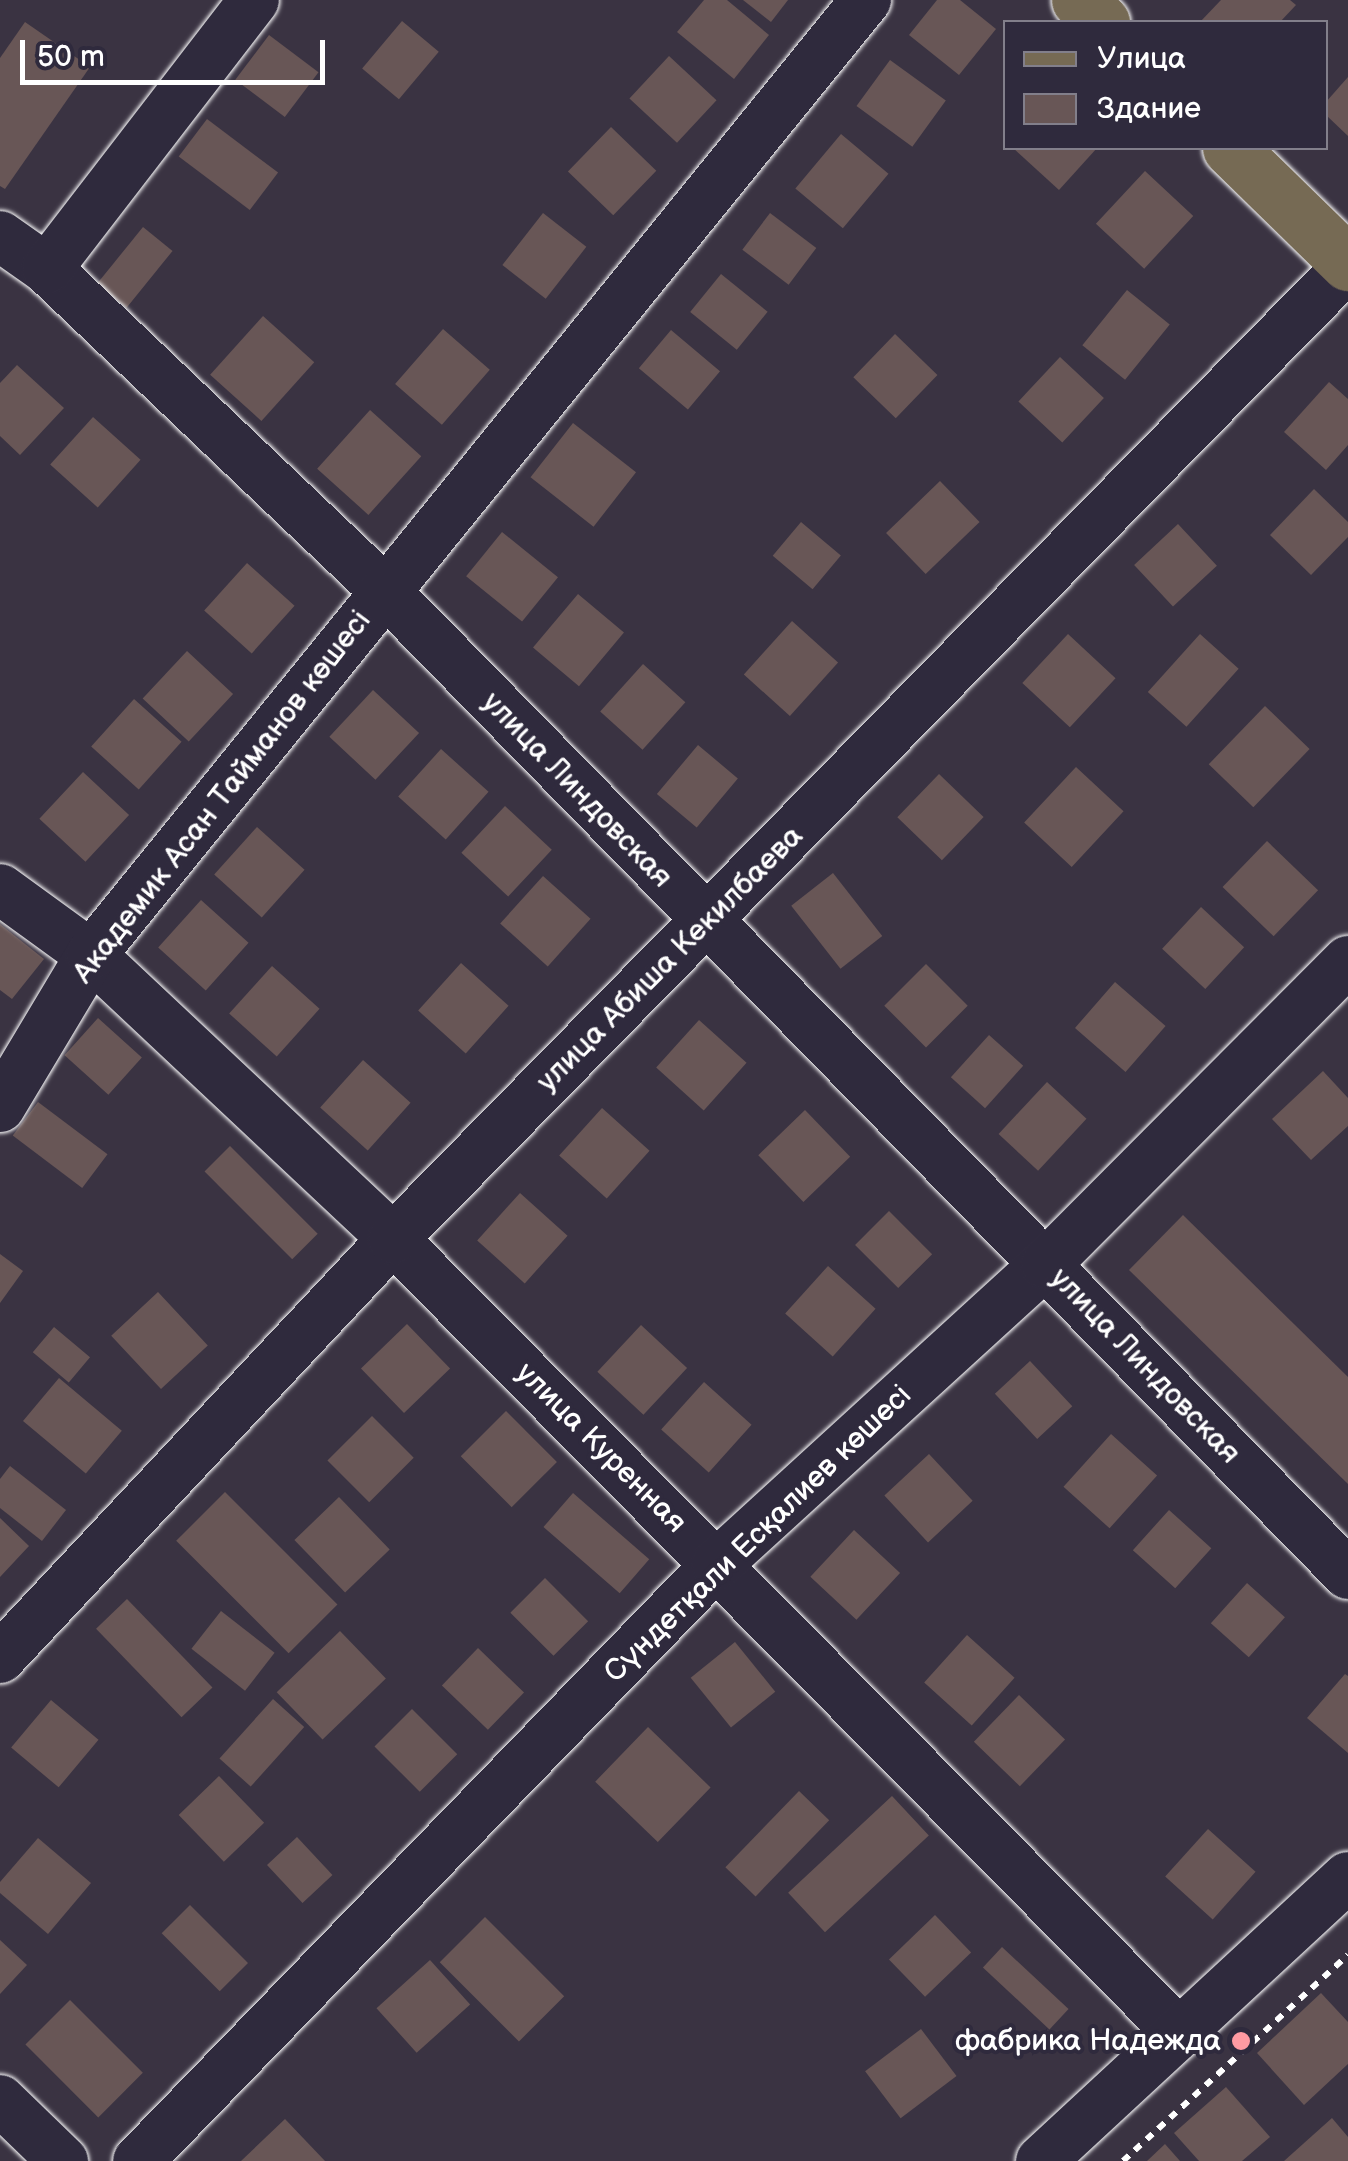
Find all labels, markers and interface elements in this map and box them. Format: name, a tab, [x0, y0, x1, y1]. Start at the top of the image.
scale bar	[25, 20, 330, 82]
legend	[1003, 20, 1328, 150]
text: 50 m	[37, 39, 105, 75]
text: Улица	[1097, 41, 1186, 77]
text: Здание	[1097, 91, 1201, 127]
street label: Академик Асан Тайманов көшесі	[65, 604, 379, 990]
street label: улица Линдовская	[474, 685, 680, 895]
street label: улица Абиша Кекилбаева	[529, 818, 811, 1100]
street label: улица Линдовская	[1042, 1261, 1248, 1471]
street label: улица Куренная	[508, 1355, 694, 1541]
street label: Сүндетқали Есқалиев көшесі	[597, 1378, 919, 1690]
place label: фабрика Надежда	[955, 2023, 1221, 2059]
marker: фабрика Надежда	[1230, 2030, 1252, 2052]

